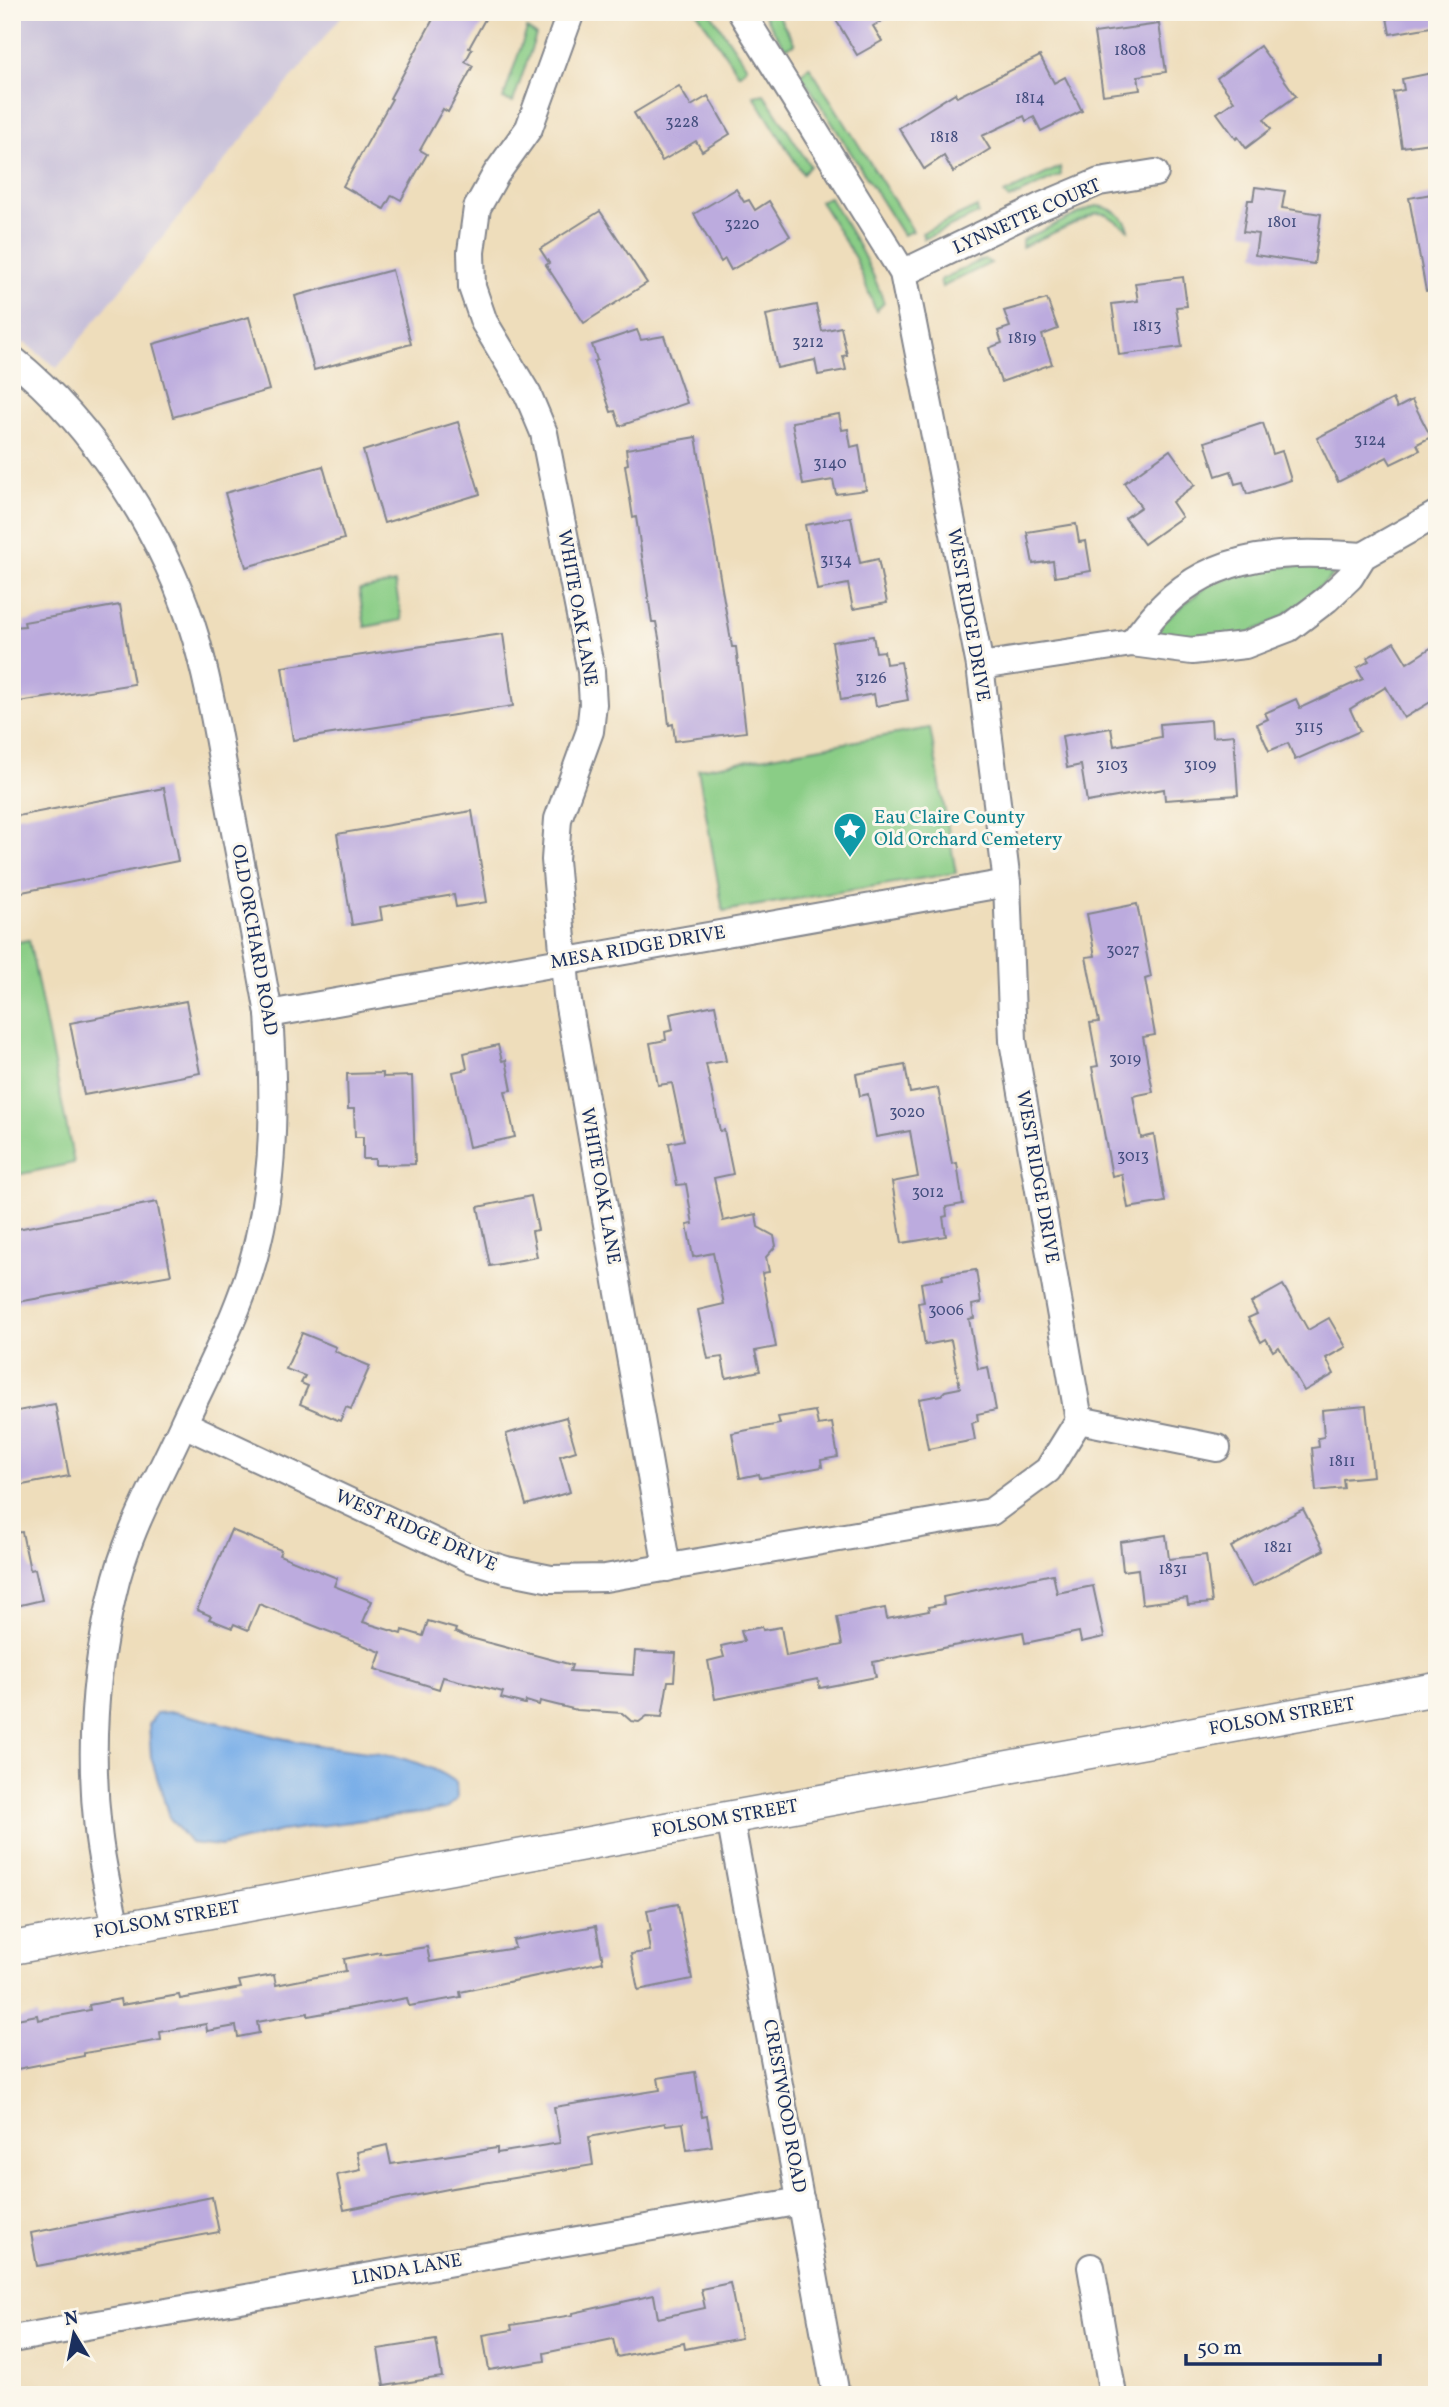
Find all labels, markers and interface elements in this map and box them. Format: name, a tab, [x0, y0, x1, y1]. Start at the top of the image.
house number: 1808	[1114, 40, 1146, 62]
house number: 1814	[1015, 88, 1045, 110]
house number: 3228	[665, 112, 699, 134]
house number: 1818	[930, 127, 958, 149]
street label: LYNNETTE COURT	[949, 173, 1105, 261]
house number: 1801	[1267, 212, 1297, 234]
house number: 3220	[725, 214, 759, 236]
house number: 1813	[1133, 316, 1161, 338]
house number: 1819	[1008, 328, 1036, 350]
house number: 3212	[792, 332, 824, 354]
house number: 3124	[1354, 430, 1386, 452]
house number: 3140	[813, 453, 847, 475]
street label: WEST RIDGE DRIVE	[940, 526, 996, 704]
street label: WHITE OAK LANE	[550, 528, 604, 688]
house number: 3134	[820, 550, 852, 572]
house number: 3126	[855, 668, 887, 690]
house number: 3115	[1295, 717, 1323, 739]
house number: 3103	[1096, 755, 1128, 777]
house number: 3109	[1184, 755, 1216, 777]
place label: Eau Claire County Old Orchard Cemetery	[874, 805, 1062, 853]
place icon: Eau Claire County Old Orchard Cemetery	[831, 810, 869, 859]
street label: OLD ORCHARD ROAD	[224, 842, 284, 1038]
street label: MESA RIDGE DRIVE	[548, 920, 728, 976]
house number: 3027	[1106, 940, 1140, 962]
house number: 3019	[1109, 1049, 1141, 1071]
street label: WEST RIDGE DRIVE	[1009, 1088, 1065, 1266]
house number: 3020	[889, 1102, 925, 1124]
street label: WHITE OAK LANE	[573, 1106, 627, 1266]
house number: 3013	[1117, 1146, 1149, 1168]
house number: 3012	[912, 1182, 944, 1204]
house number: 3006	[928, 1300, 964, 1322]
house number: 1811	[1329, 1451, 1355, 1473]
street label: WEST RIDGE DRIVE	[331, 1483, 501, 1579]
house number: 1821	[1263, 1537, 1293, 1559]
house number: 1831	[1159, 1559, 1187, 1581]
street label: FOLSOM STREET	[1207, 1691, 1357, 1743]
street label: FOLSOM STREET	[650, 1793, 800, 1845]
street label: FOLSOM STREET	[92, 1894, 242, 1946]
street label: CRESTWOOD ROAD	[756, 2017, 812, 2195]
street label: LINDA LANE	[350, 2248, 464, 2292]
north arrow	[38, 2298, 108, 2368]
text: N	[62, 2305, 81, 2333]
scale bar	[1186, 2323, 1381, 2367]
text: 50 m	[1197, 2334, 1242, 2363]

